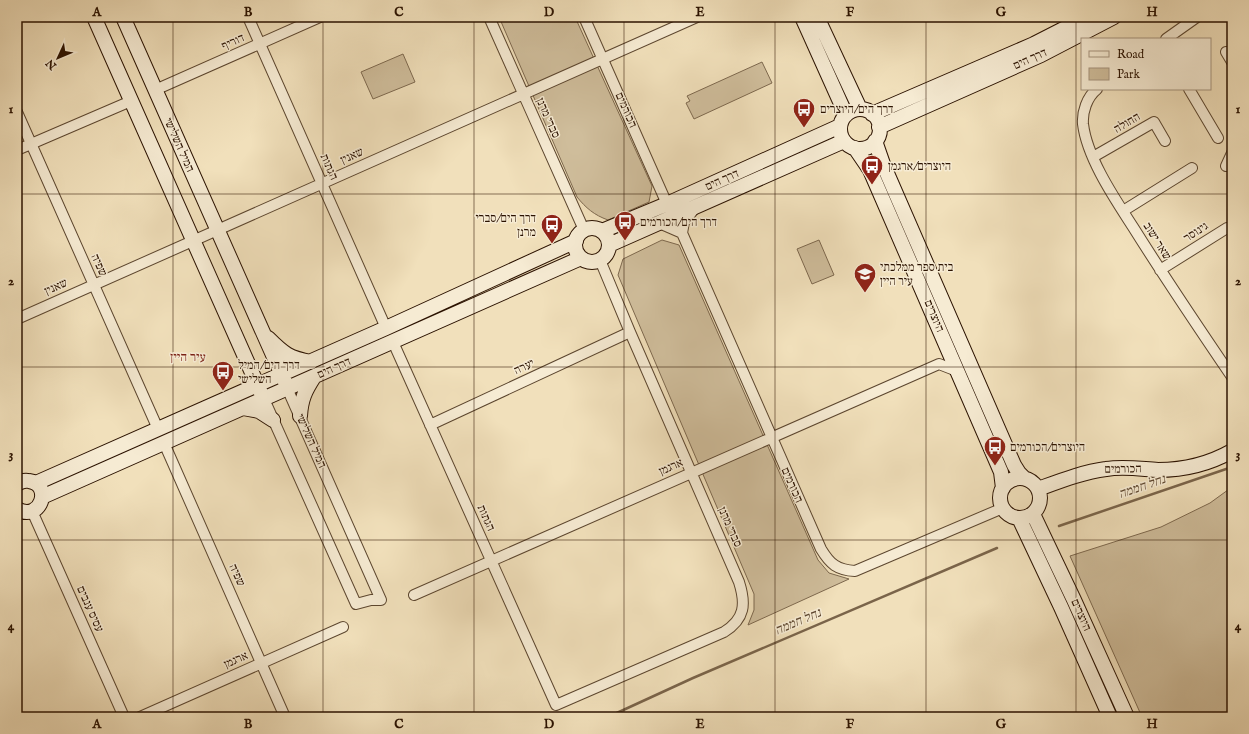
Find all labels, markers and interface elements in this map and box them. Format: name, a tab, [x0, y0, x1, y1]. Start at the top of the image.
text: A	[92, 4, 103, 21]
text: B	[244, 4, 253, 21]
text: C	[394, 4, 404, 21]
text: D	[544, 4, 555, 21]
text: E	[695, 4, 705, 21]
text: F	[846, 4, 855, 21]
text: G	[996, 4, 1007, 21]
text: H	[1146, 4, 1158, 21]
street label: דוריף	[219, 30, 247, 54]
north arrow	[38, 38, 78, 78]
legend	[1081, 38, 1211, 90]
street label: דרך הים	[1011, 45, 1049, 73]
text: Road	[1117, 47, 1145, 62]
text: N	[43, 56, 61, 73]
text: Park	[1117, 67, 1140, 82]
street label: הכורמים	[612, 90, 640, 130]
street label: סברי מרנן	[533, 96, 563, 140]
bus stop icon: דרך הים/היוצרים	[791, 96, 817, 129]
text: 1	[9, 101, 14, 118]
text: 1	[1236, 101, 1241, 118]
place label: דרך הים/היוצרים	[820, 102, 893, 117]
street label: החולה	[1111, 109, 1143, 137]
street label: המיל השלישי	[160, 115, 198, 175]
street label: שאנין	[338, 144, 366, 168]
street label: הגתות	[317, 152, 341, 182]
bus stop icon: היוצרים/ארגמן	[859, 153, 885, 186]
place label: היוצרים/ארגמן	[888, 159, 951, 174]
street label: דרך הים	[703, 166, 741, 194]
bus stop icon: דרך הים/הכורמים	[612, 209, 638, 242]
place label: דרך הים/סברי מרנן	[475, 211, 536, 240]
bus stop icon: דרך הים/סברי מרנן	[539, 212, 565, 245]
place label: דרך הים/הכורמים	[640, 215, 717, 230]
street label: גינוסר	[1181, 218, 1211, 246]
street label: שאר ישוב	[1140, 219, 1174, 263]
street label: שפיה	[87, 251, 111, 279]
place label: בית ספר ממלכתי עיר היין	[880, 260, 953, 289]
school or university icon: בית ספר ממלכתי עיר היין	[852, 261, 878, 294]
text: 2	[8, 273, 14, 290]
text: 2	[1235, 273, 1241, 290]
street label: שאנין	[42, 275, 70, 299]
street label: היוצרים	[920, 297, 948, 335]
district label: עיר היין	[170, 349, 206, 366]
street label: דרך הים	[315, 354, 353, 382]
street label: יערה	[511, 356, 537, 378]
place label: דרך הים/המיל השלישי	[238, 358, 300, 387]
bus stop icon: דרך הים/המיל השלישי	[210, 359, 236, 392]
street label: המיל השלישי	[292, 411, 330, 471]
bus stop icon: היוצרים/הכורמים	[982, 434, 1008, 467]
place label: היוצרים/הכורמים	[1010, 440, 1085, 455]
text: 3	[9, 446, 14, 463]
text: 3	[1236, 446, 1241, 463]
street label: ארגמן	[656, 455, 686, 479]
street label: הכורמים	[1104, 461, 1142, 477]
street label: הכורמים	[778, 465, 806, 505]
water label: נחל חממה	[1116, 471, 1169, 503]
street label: הגתות	[474, 503, 498, 533]
street label: סברי מרנן	[715, 505, 745, 549]
street label: שפיה	[225, 561, 249, 589]
street label: עסיס ענבים	[73, 584, 107, 635]
street label: היוצרים	[1067, 596, 1095, 634]
water label: נחל חממה	[772, 604, 825, 639]
text: 4	[8, 618, 15, 635]
text: 4	[1235, 618, 1242, 635]
street label: ארגמן	[221, 648, 251, 672]
text: A	[92, 716, 103, 733]
text: B	[244, 716, 253, 733]
text: C	[394, 716, 404, 733]
text: D	[544, 716, 555, 733]
text: E	[695, 716, 705, 733]
text: F	[846, 716, 855, 733]
text: G	[996, 716, 1007, 733]
text: H	[1146, 716, 1158, 733]

